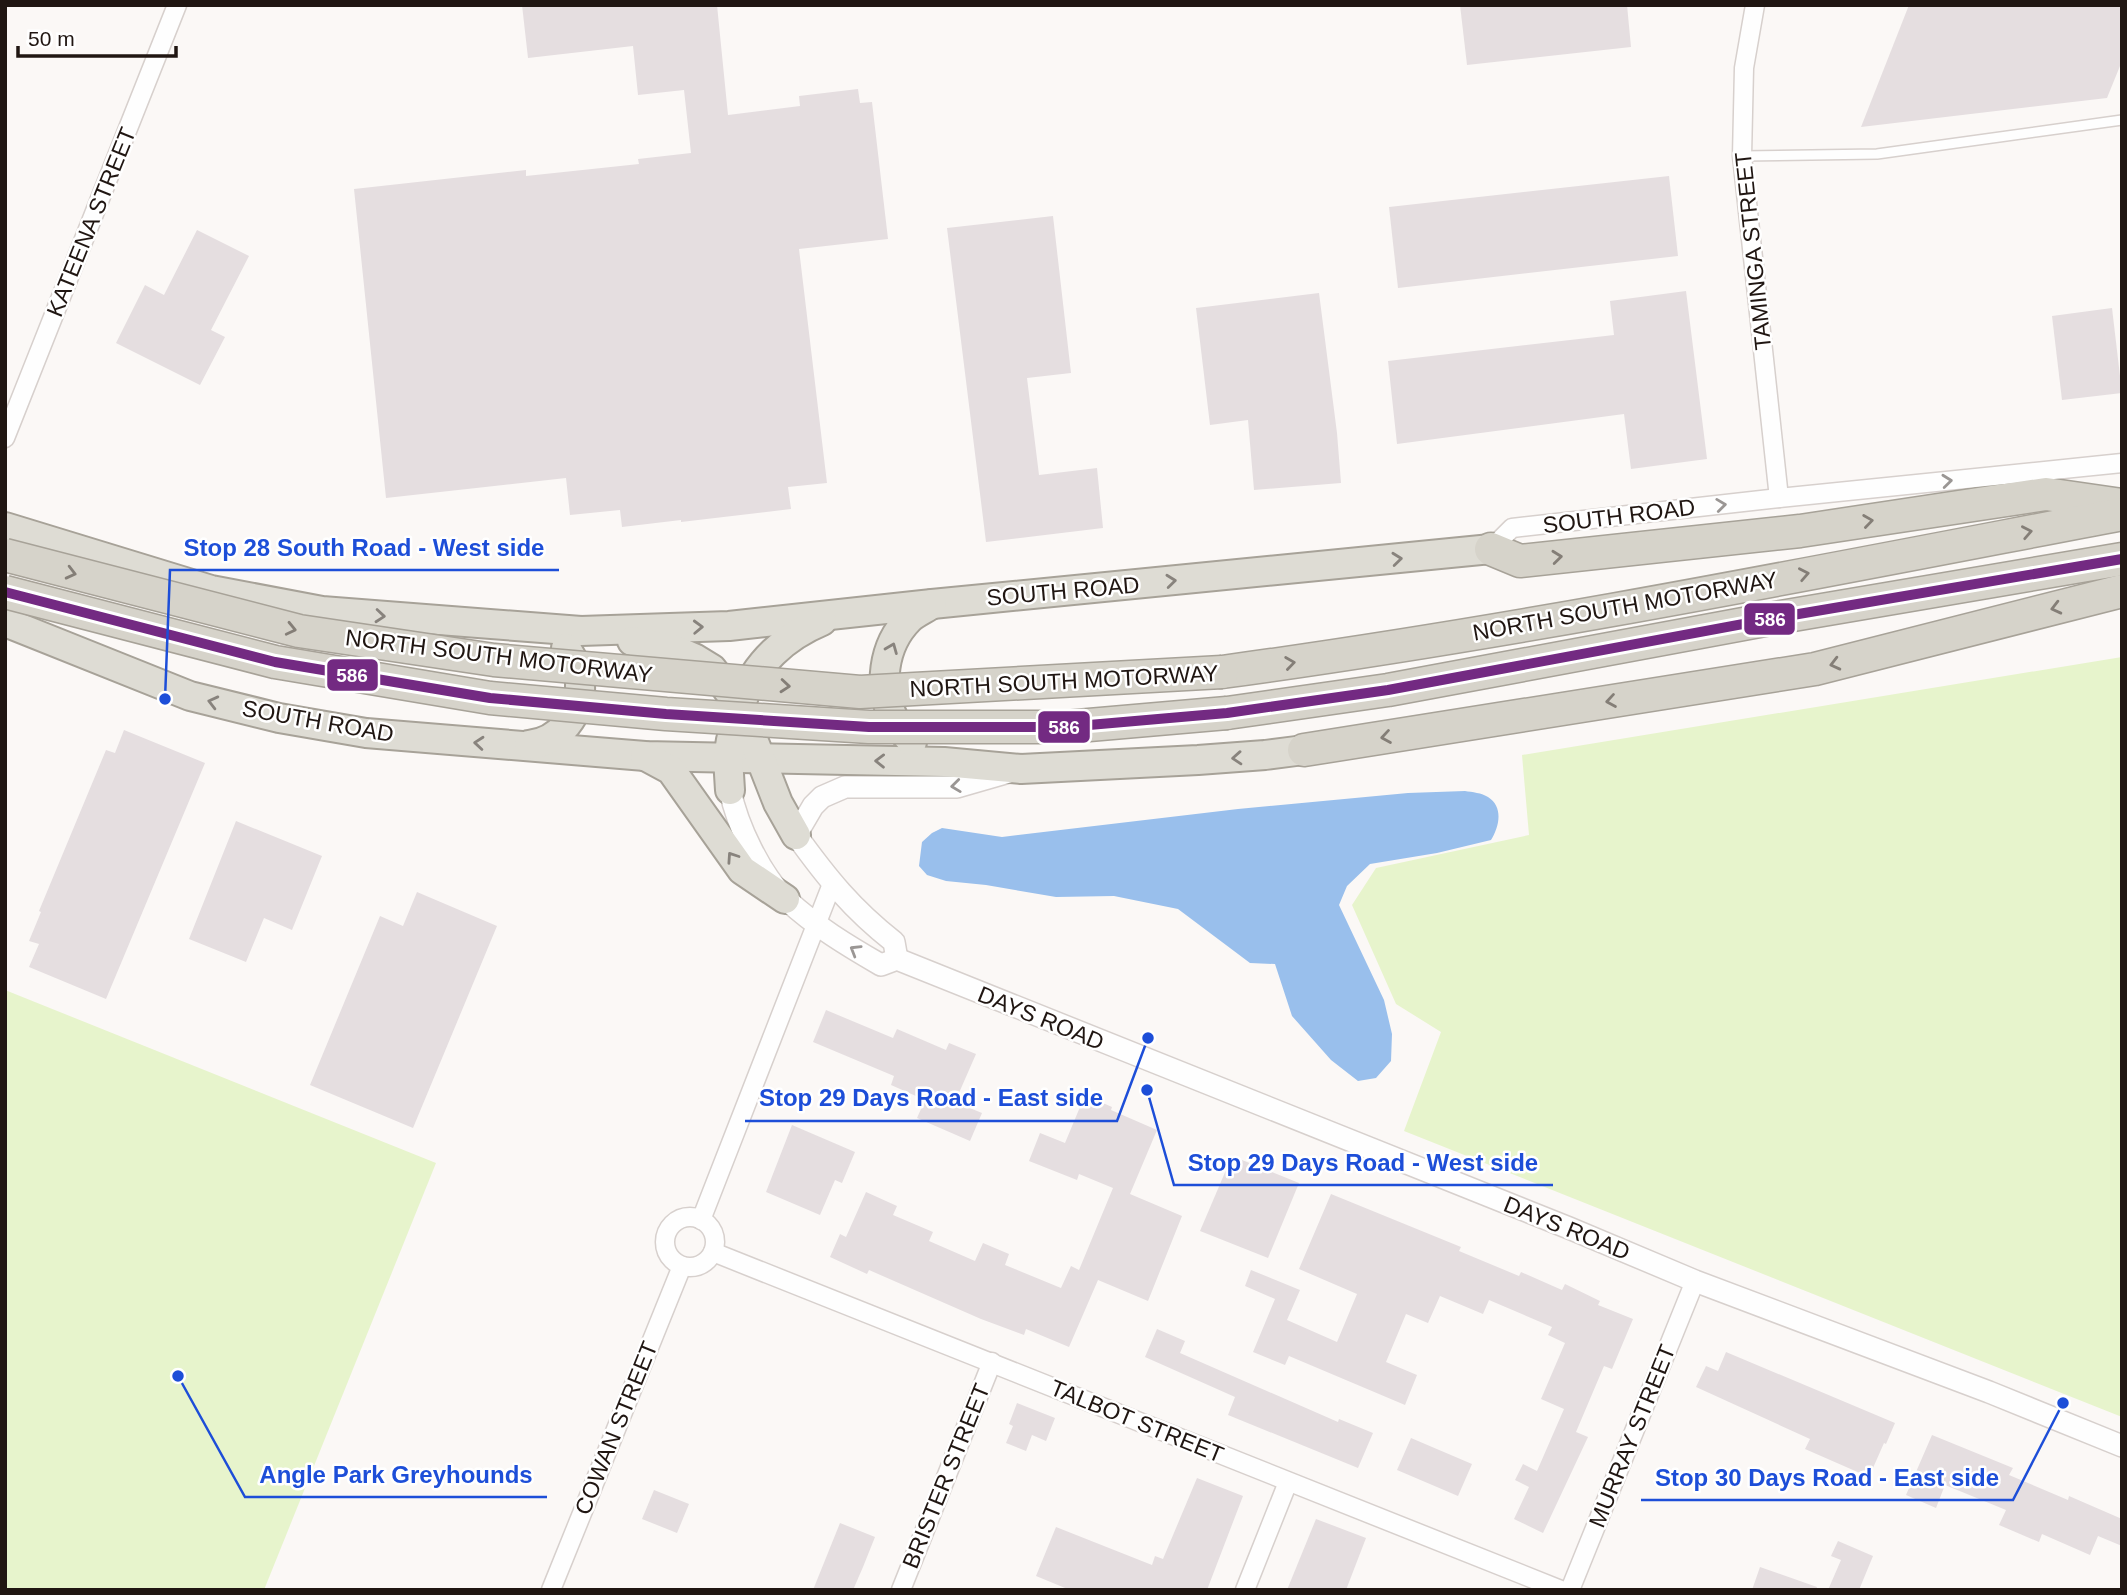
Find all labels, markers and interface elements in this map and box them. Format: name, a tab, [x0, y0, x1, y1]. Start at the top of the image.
scale bar	[18, 14, 175, 58]
text: 50 m	[28, 27, 75, 50]
street label: KATEENA STREET	[41, 124, 141, 320]
street label: TAMINGA STREET	[1730, 151, 1776, 351]
one-way arrow	[1941, 473, 1953, 488]
street label: SOUTH ROAD	[1541, 494, 1697, 538]
one-way arrow	[1715, 497, 1727, 512]
one-way arrow	[1862, 514, 1874, 529]
callout: Stop 28 South Road - West side	[170, 525, 559, 570]
one-way arrow	[2021, 525, 2033, 540]
text: Stop 28 South Road - West side	[184, 534, 544, 561]
one-way arrow	[1551, 550, 1563, 565]
one-way arrow	[1391, 551, 1403, 566]
one-way arrow	[65, 565, 77, 579]
street label: NORTH SOUTH MOTORWAY	[1470, 566, 1780, 646]
one-way arrow	[1798, 568, 1810, 583]
street label: SOUTH ROAD	[985, 571, 1141, 611]
one-way arrow	[1165, 574, 1176, 589]
one-way arrow	[2050, 600, 2062, 614]
line badge: 586	[1743, 602, 1796, 636]
one-way arrow	[375, 608, 386, 623]
text: 586	[1754, 609, 1786, 630]
one-way arrow	[693, 620, 704, 635]
one-way arrow	[285, 621, 297, 635]
street label: NORTH SOUTH MOTORWAY	[344, 624, 654, 688]
one-way arrow	[883, 642, 897, 654]
one-way arrow	[1284, 656, 1296, 671]
one-way arrow	[1829, 656, 1841, 670]
line badge: 586	[326, 658, 379, 692]
street label: NORTH SOUTH MOTORWAY	[909, 660, 1219, 702]
text: 586	[336, 665, 368, 686]
one-way arrow	[779, 678, 791, 693]
one-way arrow	[1605, 693, 1617, 708]
street label: SOUTH ROAD	[240, 695, 396, 747]
one-way arrow	[207, 696, 219, 710]
line badge: 586	[1037, 710, 1091, 744]
text: 586	[1048, 717, 1080, 738]
one-way arrow	[1380, 729, 1392, 744]
one-way arrow	[473, 736, 484, 751]
one-way arrow	[1231, 750, 1242, 765]
one-way arrow	[874, 753, 885, 769]
one-way arrow	[950, 778, 962, 793]
one-way arrow	[728, 852, 741, 865]
one-way arrow	[850, 946, 863, 959]
street label: DAYS ROAD	[974, 981, 1108, 1055]
callout: Stop 29 Days Road - East side	[745, 1076, 1117, 1121]
text: Stop 29 Days Road - East side	[759, 1084, 1103, 1111]
callout: Stop 29 Days Road - West side	[1174, 1140, 1553, 1185]
text: Stop 29 Days Road - West side	[1188, 1149, 1538, 1176]
street label: DAYS ROAD	[1500, 1191, 1634, 1265]
street label: COWAN STREET	[569, 1338, 663, 1518]
street label: MURRAY STREET	[1583, 1341, 1681, 1531]
street label: TALBOT STREET	[1047, 1374, 1227, 1468]
street label: BRISTER STREET	[897, 1380, 995, 1572]
callout: Angle Park Greyhounds	[245, 1452, 547, 1497]
callout: Stop 30 Days Road - East side	[1641, 1455, 2013, 1500]
text: Angle Park Greyhounds	[259, 1461, 533, 1488]
text: Stop 30 Days Road - East side	[1655, 1464, 1999, 1491]

